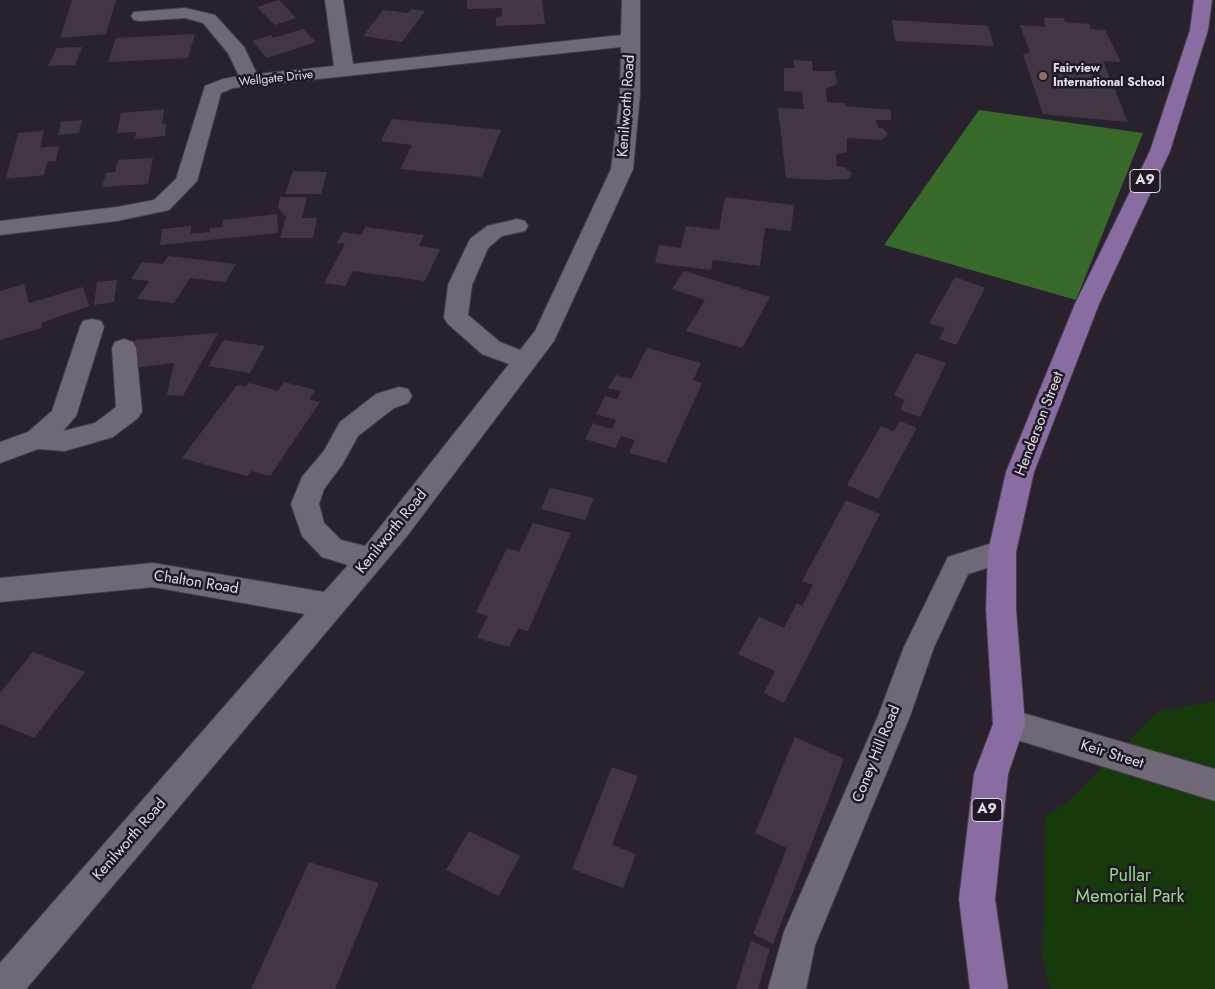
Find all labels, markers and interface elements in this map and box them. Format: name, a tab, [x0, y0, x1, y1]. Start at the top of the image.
street label: Kenilworth Road	[614, 54, 640, 158]
place label: Fairview International School	[1053, 62, 1165, 90]
street label: Wellgate Drive	[238, 68, 314, 90]
marker: Fairview International School	[1037, 70, 1049, 82]
road number: A9	[1130, 170, 1160, 192]
street label: Henderson Street	[1012, 369, 1068, 479]
street label: Kenilworth Road	[353, 486, 431, 578]
street label: Chalton Road	[152, 567, 240, 599]
street label: Coney Hill Road	[849, 703, 905, 805]
street label: Keir Street	[1078, 737, 1146, 773]
street label: Kenilworth Road	[90, 795, 170, 885]
road number: A9	[972, 798, 1002, 822]
park label: Pullar Memorial Park	[1076, 866, 1184, 909]

